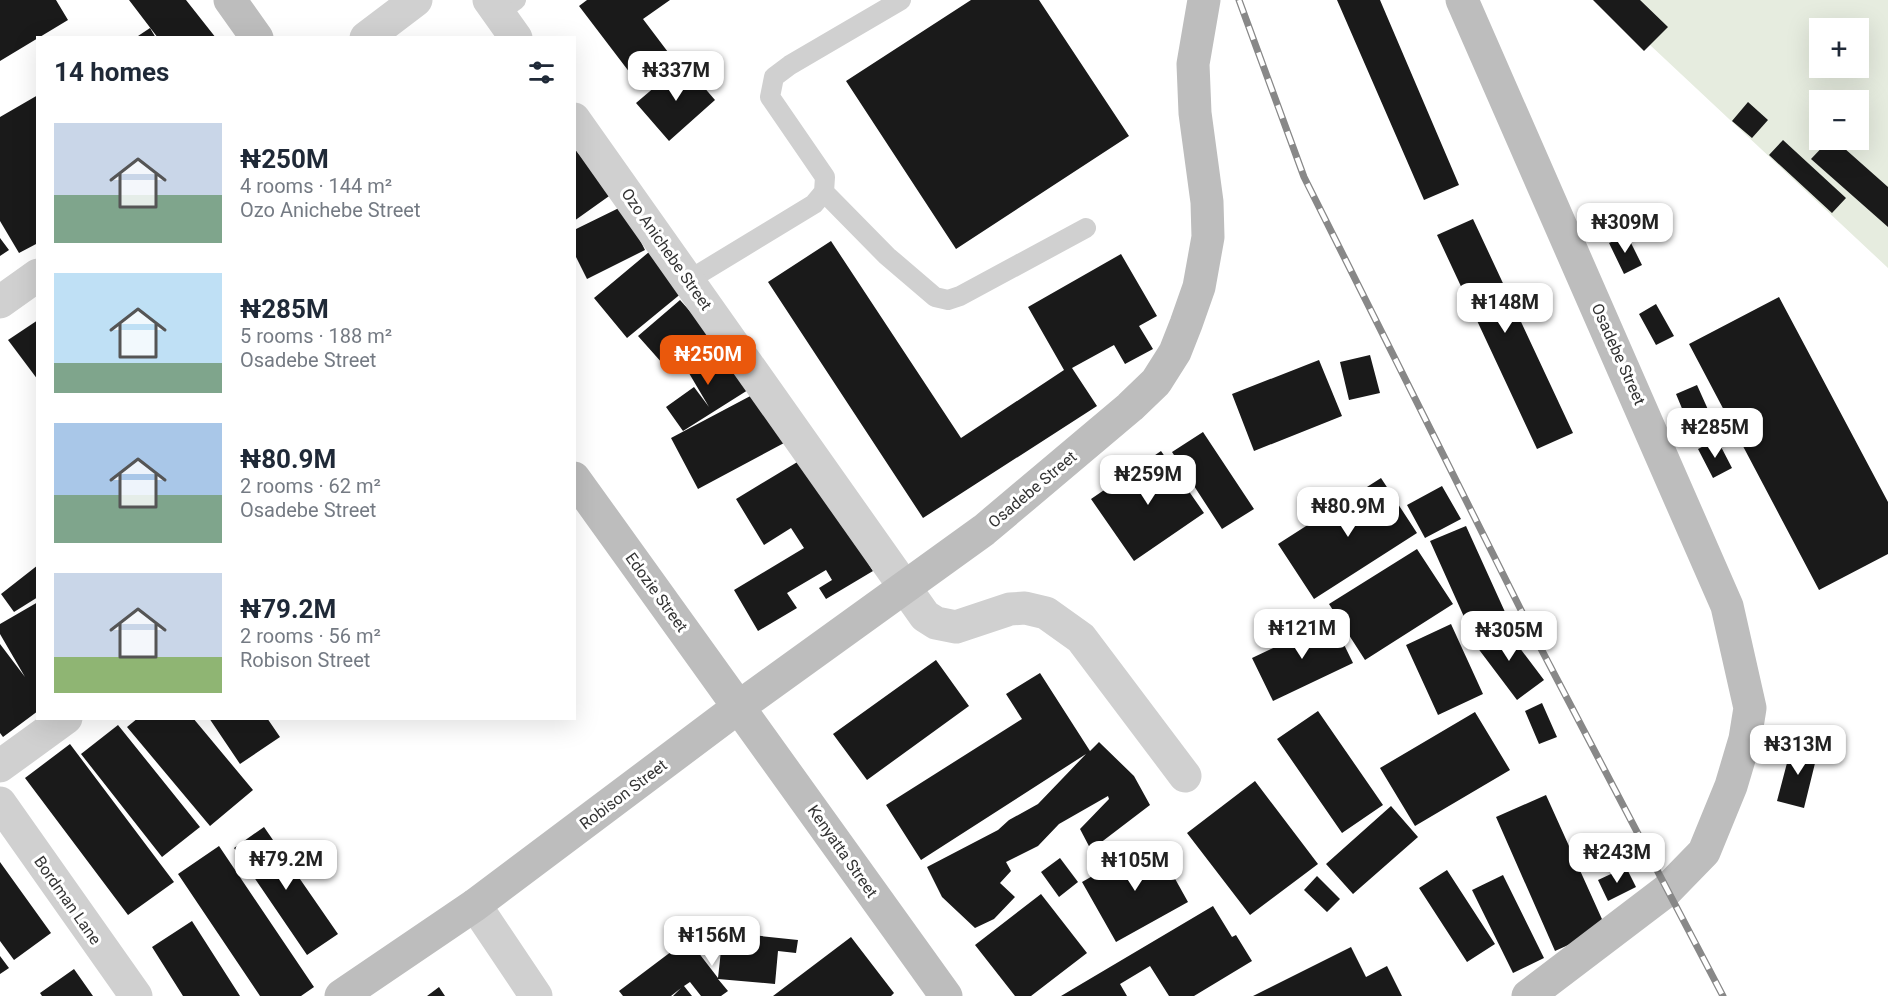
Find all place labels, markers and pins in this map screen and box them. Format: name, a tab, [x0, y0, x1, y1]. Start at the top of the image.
pin: ₦337M	[634, 51, 718, 102]
pin: ₦309M	[1583, 203, 1667, 254]
pin: ₦148M	[1463, 283, 1547, 334]
pin: ₦250M	[666, 335, 750, 386]
pin: ₦285M	[1673, 408, 1757, 459]
pin: ₦259M	[1106, 455, 1190, 506]
pin: ₦80.9M	[1299, 487, 1397, 538]
pin: ₦121M	[1260, 609, 1344, 660]
pin: ₦305M	[1467, 611, 1551, 662]
pin: ₦313M	[1756, 725, 1840, 776]
pin: ₦243M	[1575, 833, 1659, 884]
pin: ₦79.2M	[237, 840, 335, 891]
pin: ₦105M	[1093, 841, 1177, 892]
pin: ₦156M	[670, 916, 754, 967]

